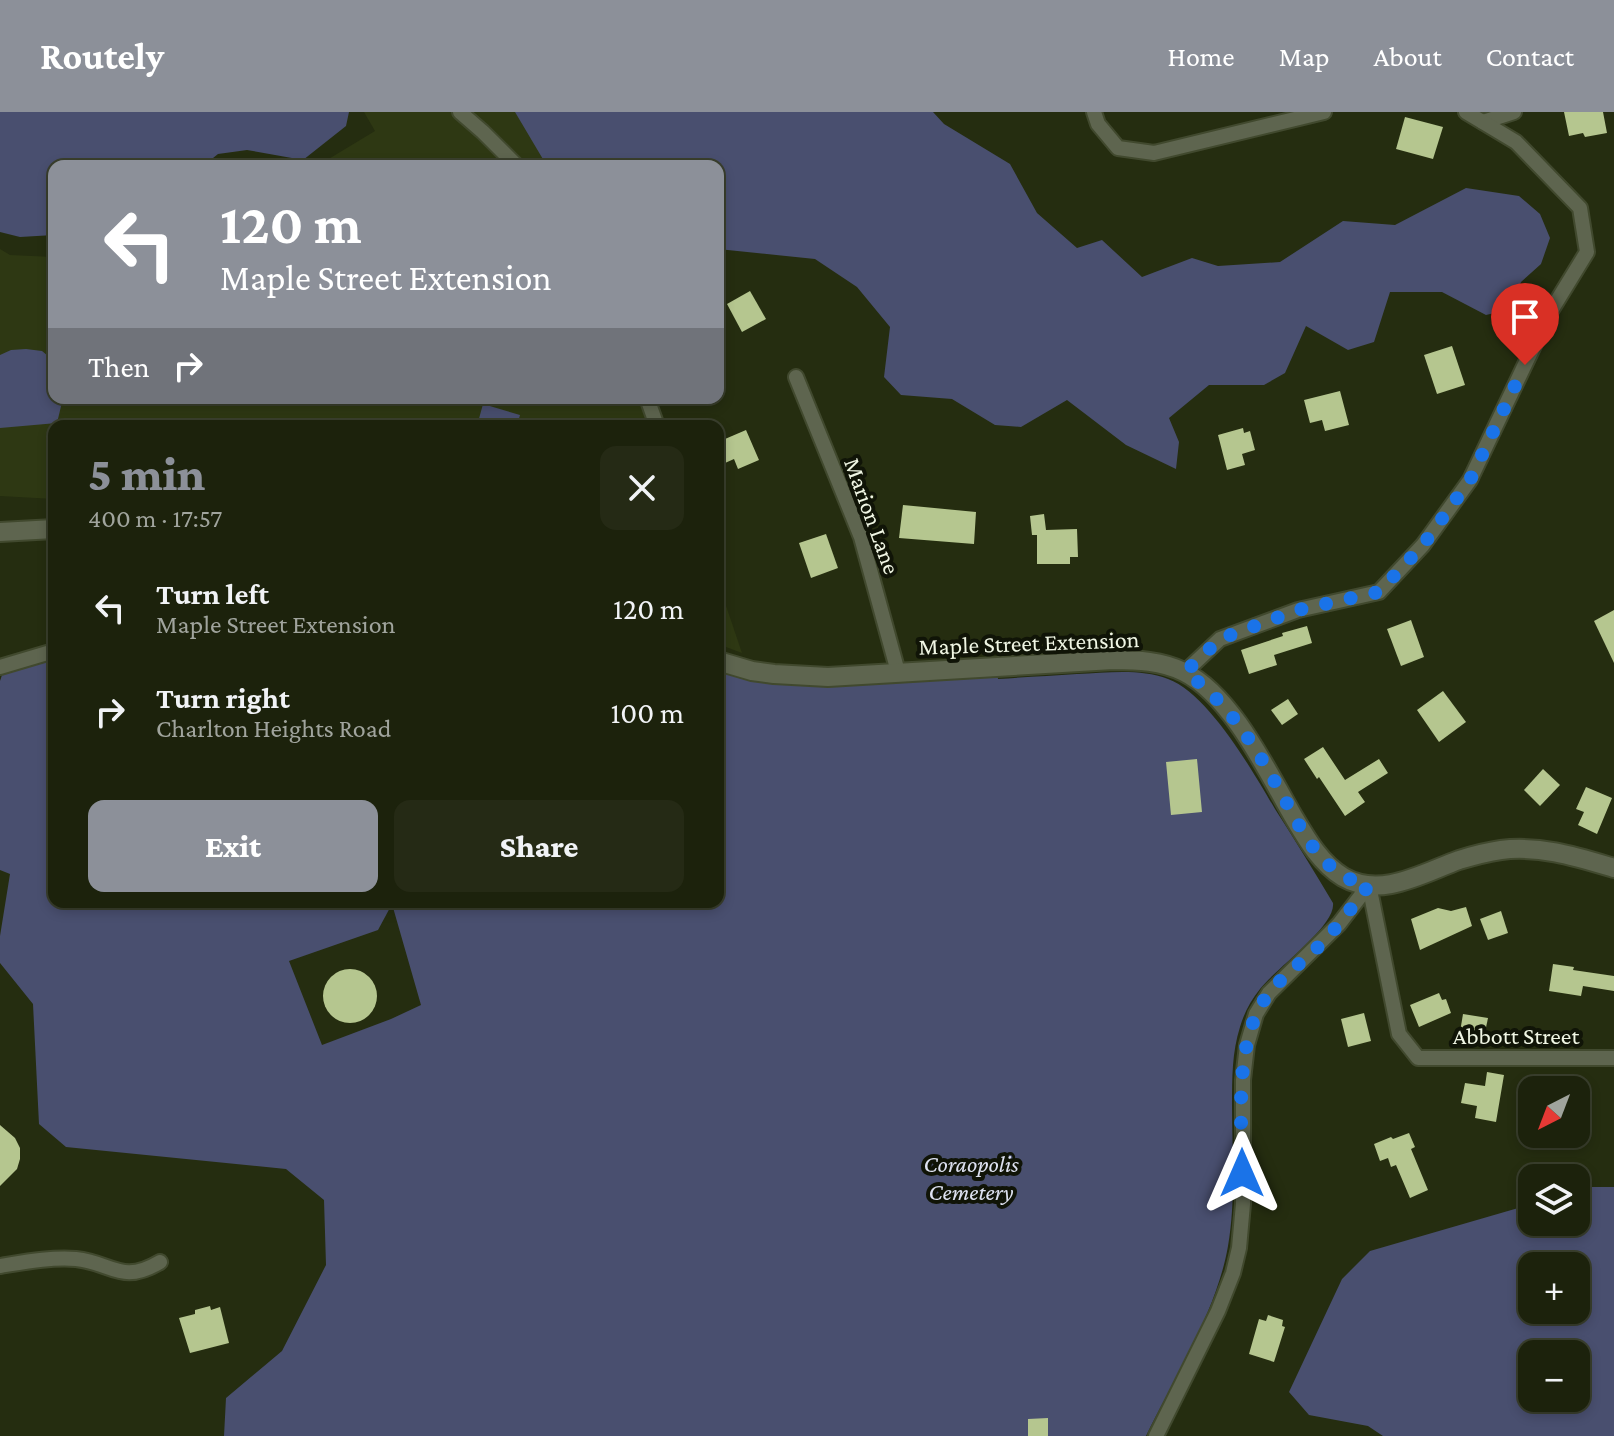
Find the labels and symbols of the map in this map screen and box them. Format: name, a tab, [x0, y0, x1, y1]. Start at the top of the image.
pin	[1491, 283, 1559, 365]
street label: Marion Lane	[839, 454, 906, 578]
street label: Maple Street Extension	[918, 625, 1140, 660]
street label: Abbott Street	[1453, 1022, 1580, 1049]
north arrow	[1518, 1076, 1590, 1148]
position arrow	[1200, 1131, 1284, 1215]
park label: Coraopolis Cemetery	[923, 1150, 1019, 1205]

